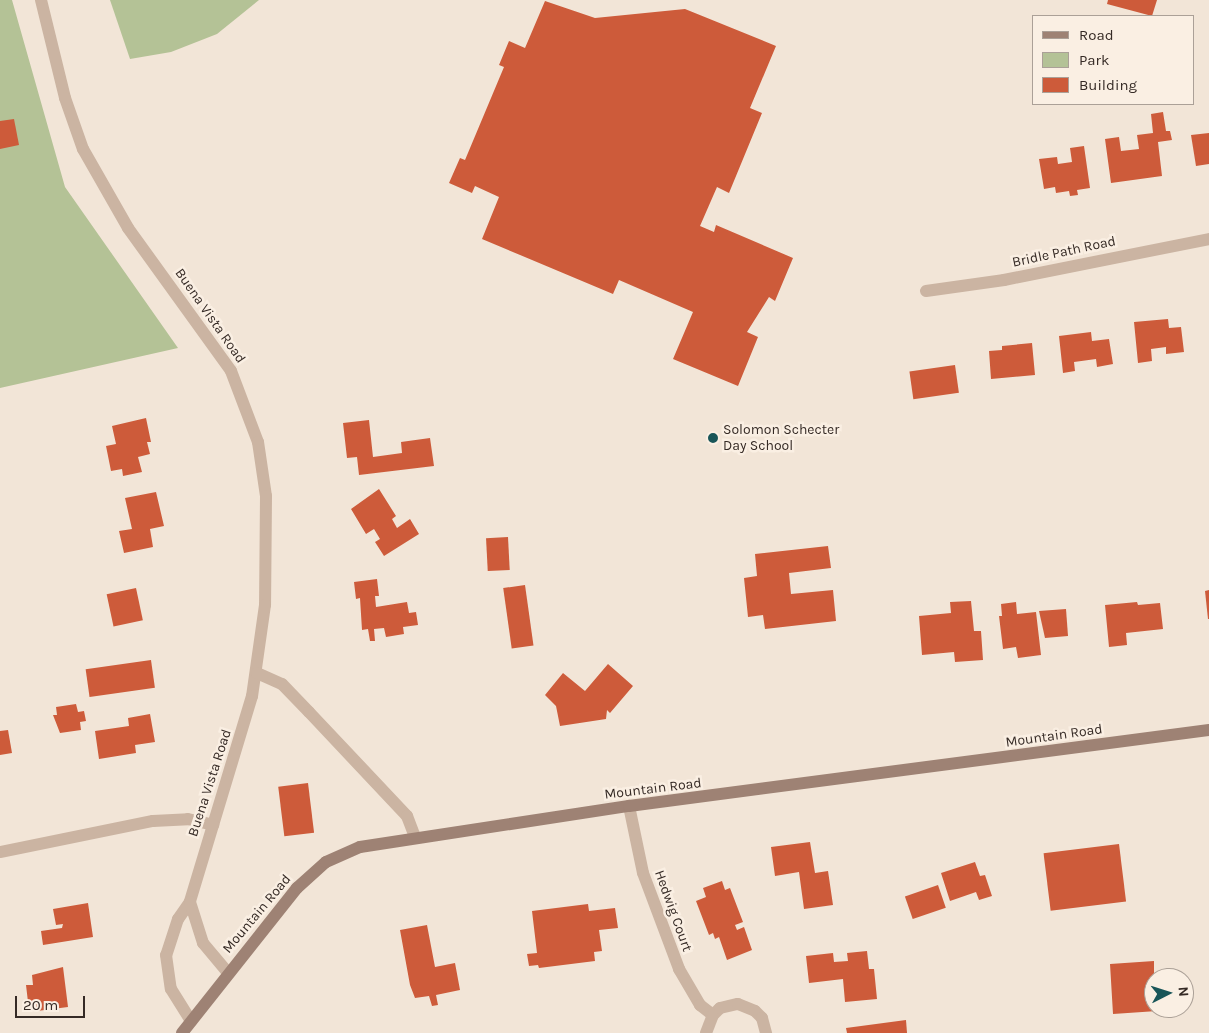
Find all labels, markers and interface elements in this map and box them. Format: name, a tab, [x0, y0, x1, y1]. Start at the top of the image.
legend	[1032, 15, 1194, 105]
text: Road	[1079, 26, 1114, 44]
text: Park	[1079, 51, 1109, 69]
text: Building	[1079, 76, 1137, 94]
street label: Bridle Path Road	[1011, 233, 1117, 271]
street label: Buena Vista Road	[171, 265, 249, 367]
place label: Solomon Schecter Day School	[723, 422, 839, 454]
marker: Solomon Schecter Day School	[707, 432, 719, 444]
street label: Mountain Road	[1005, 721, 1103, 751]
street label: Buena Vista Road	[185, 727, 235, 839]
street label: Mountain Road	[604, 775, 702, 803]
street label: Hedwig Court	[650, 868, 696, 954]
street label: Mountain Road	[219, 871, 295, 957]
north arrow	[1144, 968, 1194, 1018]
scale bar	[18, 986, 88, 1018]
text: N	[1175, 986, 1192, 997]
text: 20 m	[23, 996, 58, 1014]

